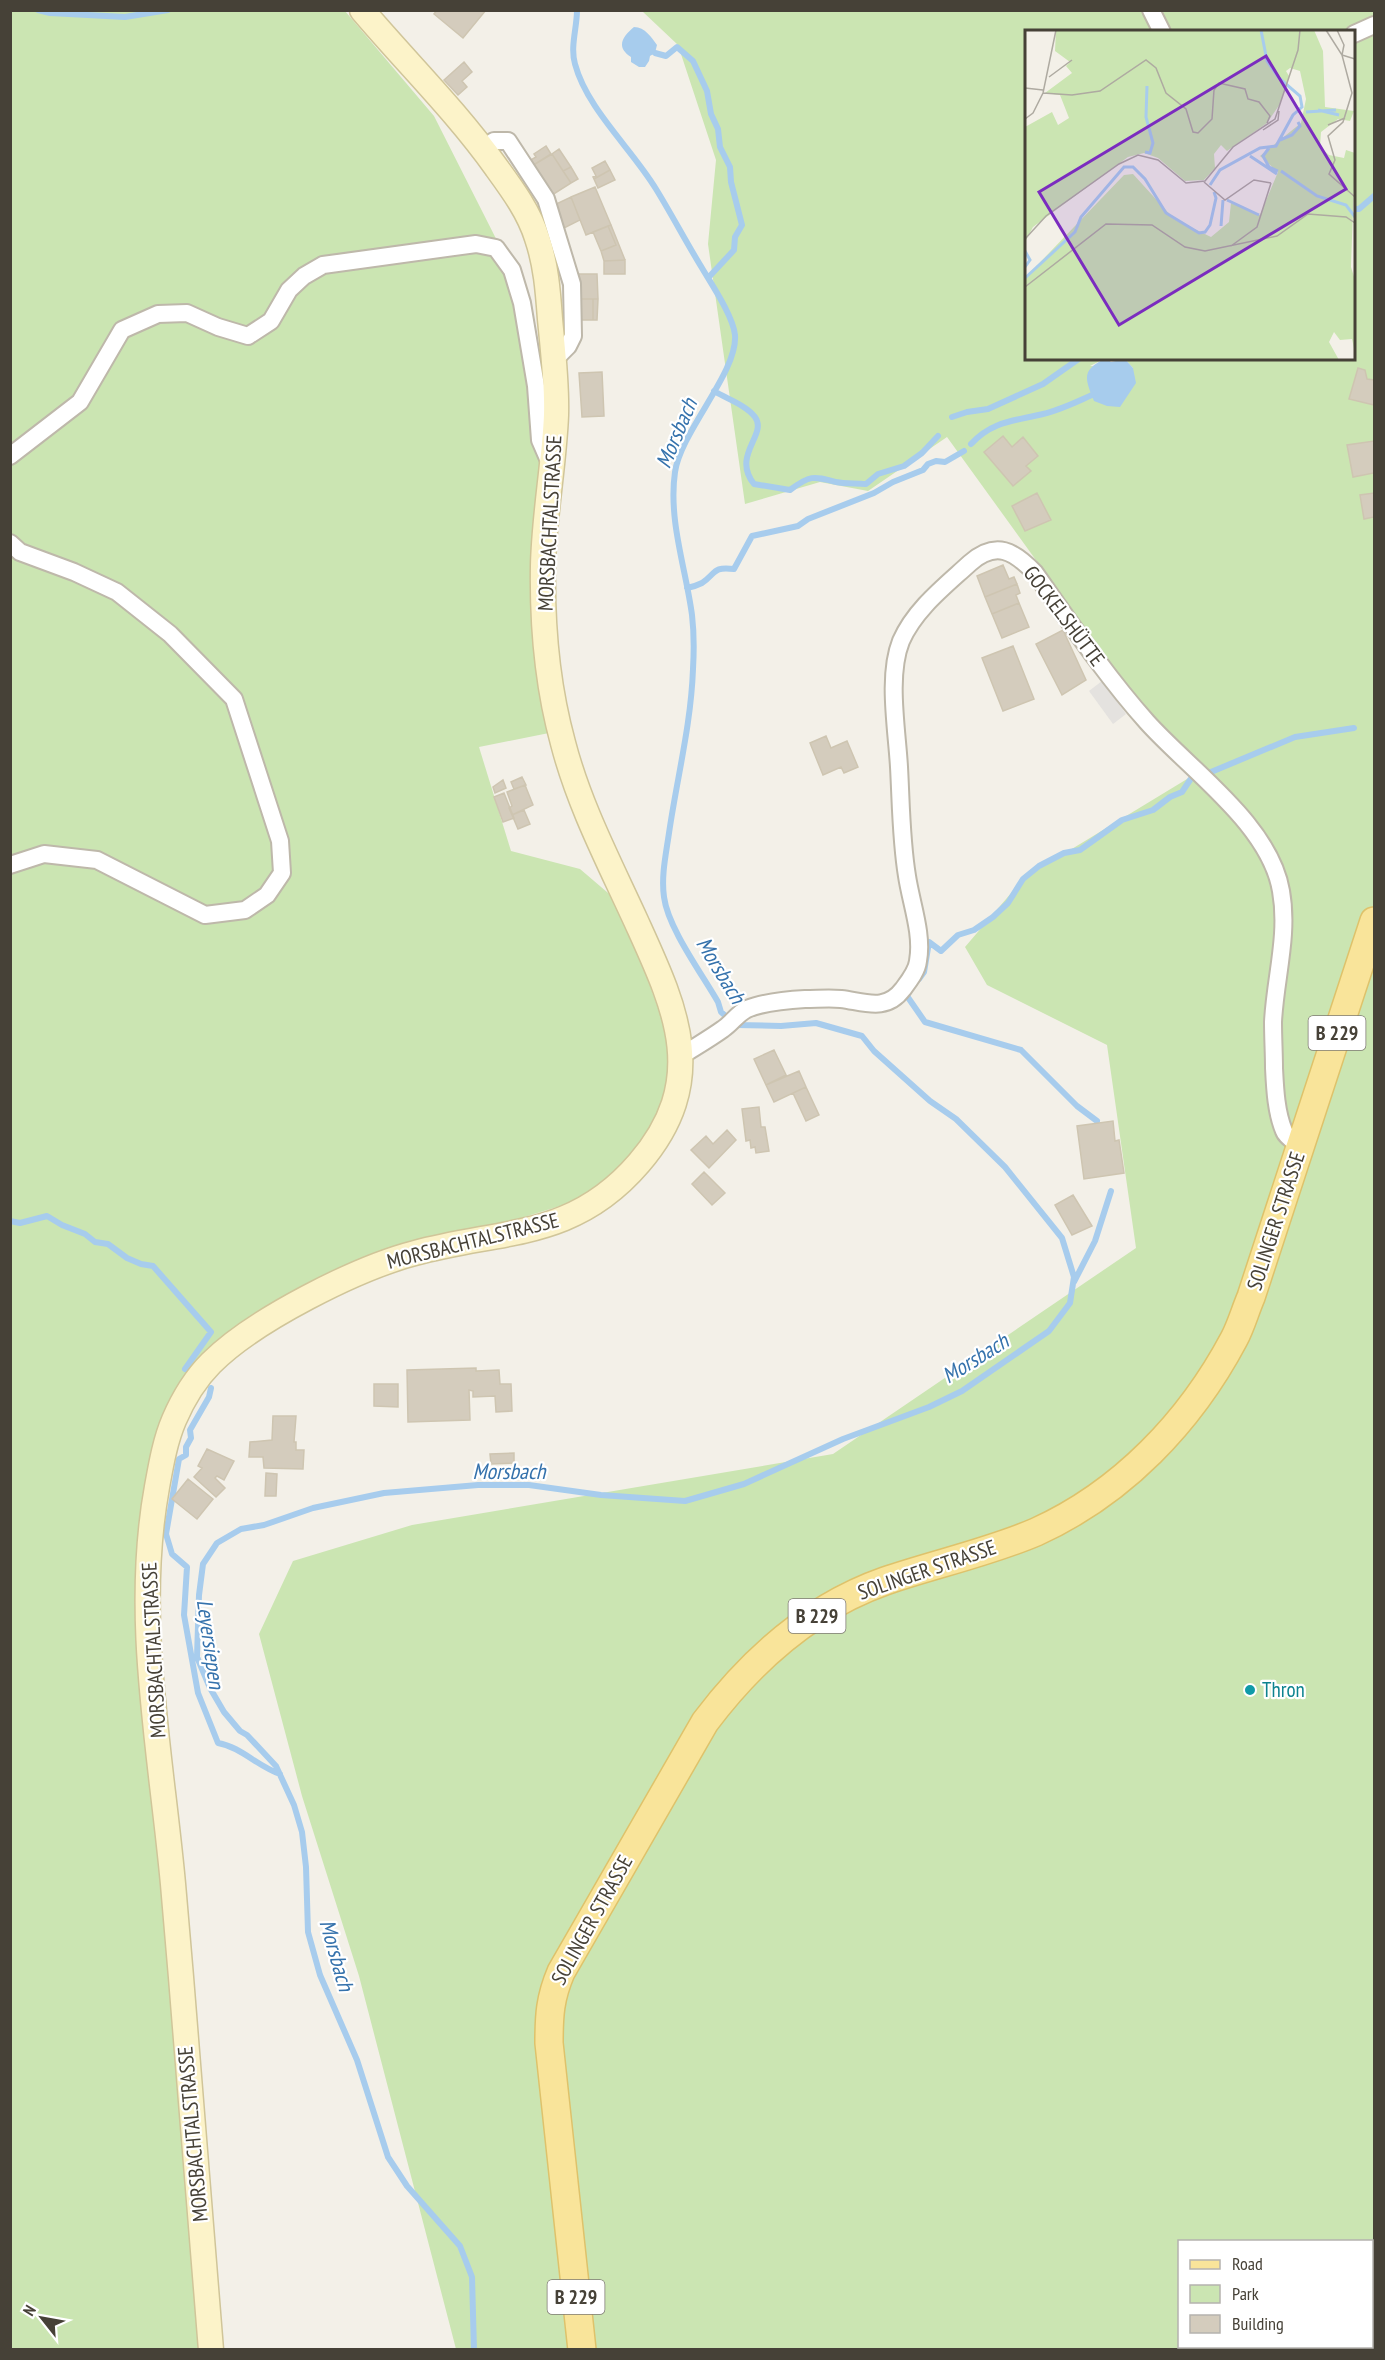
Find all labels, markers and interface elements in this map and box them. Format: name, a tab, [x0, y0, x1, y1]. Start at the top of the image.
inset map	[1025, 30, 1355, 360]
water label: Morsbach	[649, 393, 704, 472]
street label: MORSBACHTALSTRASSE	[531, 434, 568, 612]
street label: GOCKELSHÜTTE	[1018, 560, 1111, 671]
water label: Morsbach	[690, 932, 752, 1010]
road number: B 229	[1308, 1016, 1366, 1050]
street label: SOLINGER STRASSE	[1240, 1148, 1311, 1294]
street label: MORSBACHTALSTRASSE	[384, 1206, 562, 1275]
water label: Morsbach	[937, 1326, 1014, 1389]
water label: Morsbach	[473, 1457, 547, 1485]
street label: SOLINGER STRASSE	[854, 1533, 999, 1606]
street label: MORSBACHTALSTRASSE	[135, 1561, 172, 1739]
water label: Leyersiepen	[191, 1598, 231, 1692]
road number: B 229	[788, 1599, 846, 1633]
place label: Thron	[1262, 1676, 1305, 1703]
marker: Thron	[1243, 1683, 1257, 1697]
street label: SOLINGER STRASSE	[545, 1850, 638, 1989]
water label: Morsbach	[314, 1916, 361, 1995]
street label: MORSBACHTALSTRASSE	[171, 2045, 214, 2223]
legend	[1178, 2240, 1373, 2348]
text: Road	[1232, 2252, 1263, 2275]
road number: B 229	[548, 2280, 604, 2314]
text: Park	[1232, 2282, 1259, 2305]
north arrow	[12, 2288, 72, 2348]
text: N	[18, 2301, 40, 2319]
text: Building	[1232, 2312, 1284, 2335]

